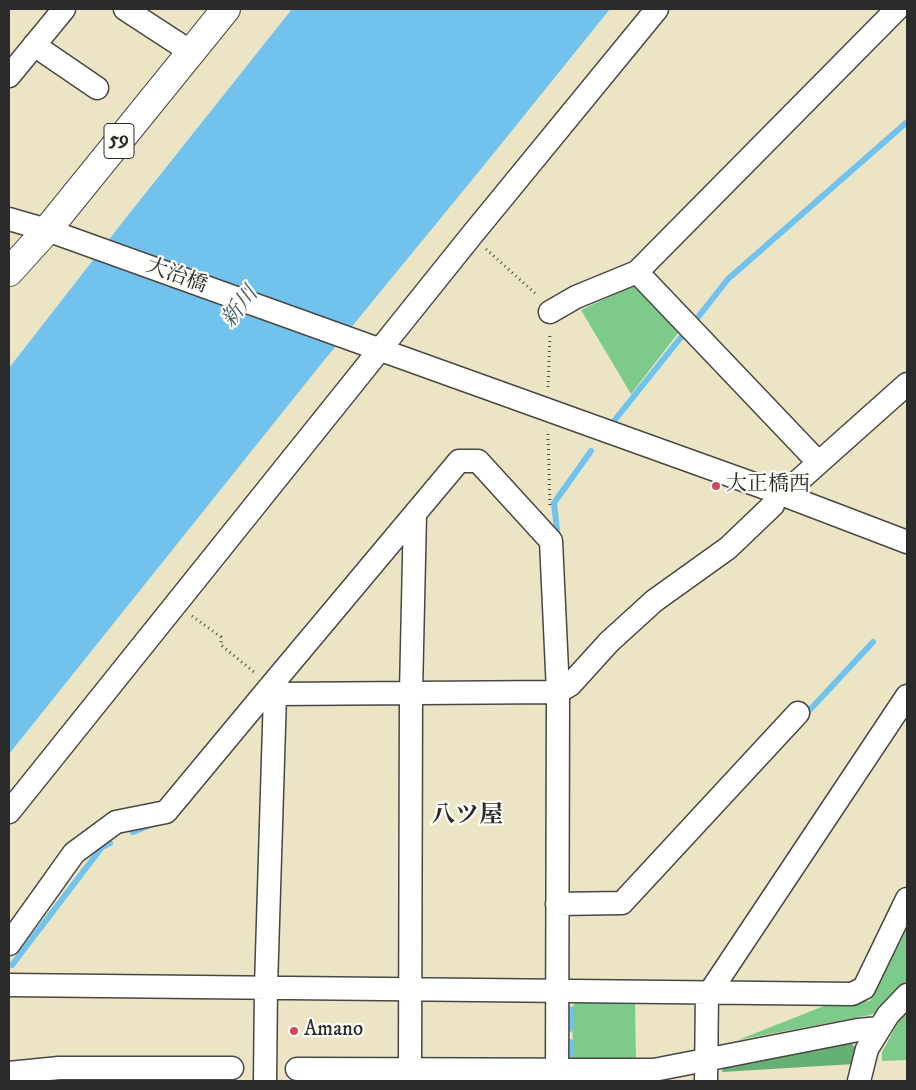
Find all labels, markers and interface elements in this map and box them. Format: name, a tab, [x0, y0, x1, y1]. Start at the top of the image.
road number: 59	[104, 124, 134, 158]
street label: 大治橋	[142, 254, 210, 300]
water label: 新川	[217, 283, 265, 333]
place label: 大正橋西	[726, 473, 810, 499]
marker: 大正橋西	[710, 480, 722, 492]
district label: 八ツ屋	[431, 803, 503, 831]
place label: Amano	[304, 1018, 363, 1044]
marker: Amano	[288, 1025, 300, 1037]

